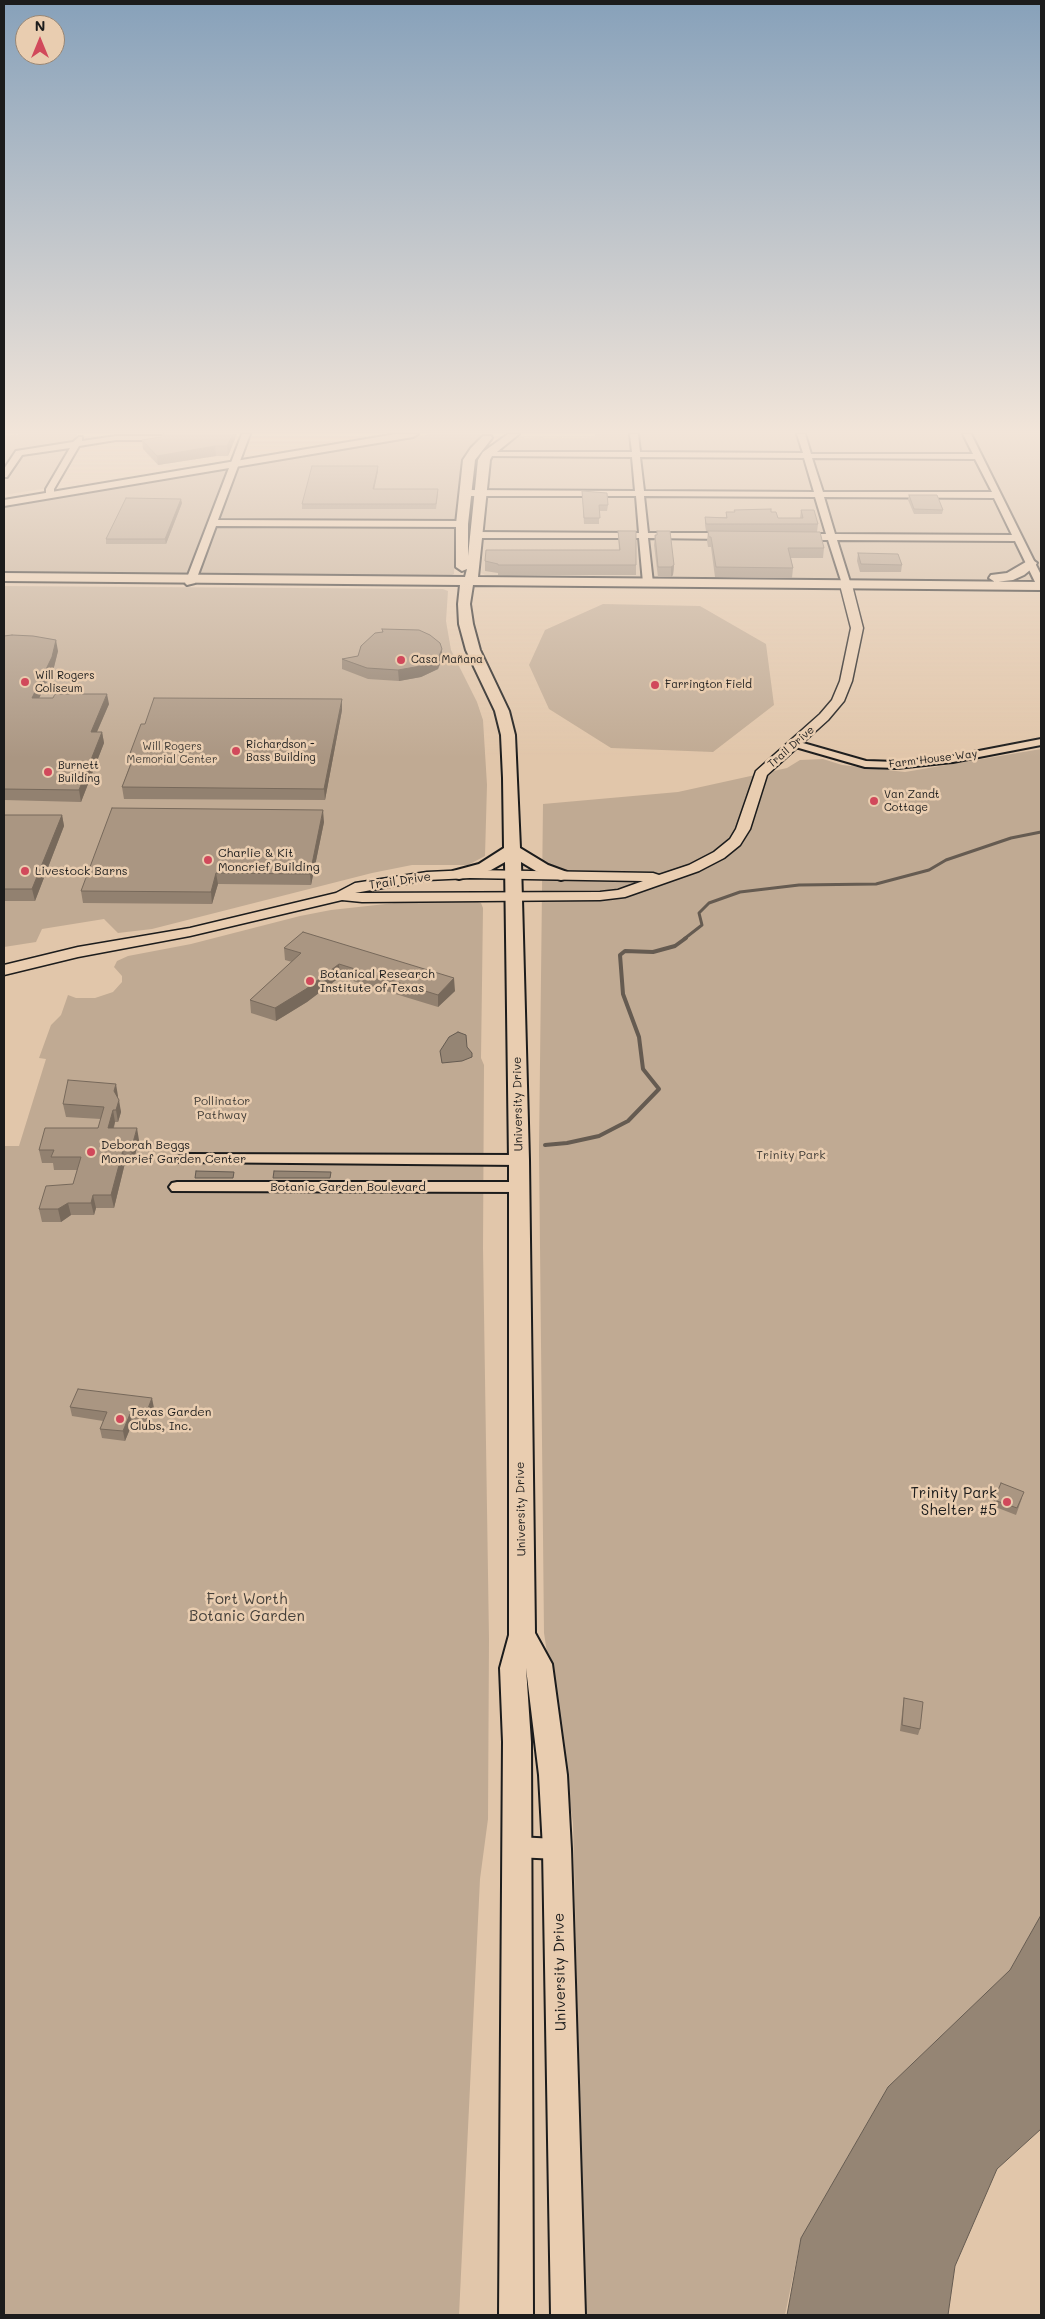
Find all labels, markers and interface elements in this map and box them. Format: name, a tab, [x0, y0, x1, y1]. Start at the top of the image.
north arrow	[15, 15, 65, 65]
text: N	[35, 16, 45, 35]
place label: Casa Mañana	[411, 653, 483, 667]
marker: Casa Mañana	[395, 654, 407, 666]
place label: Will Rogers Coliseum	[35, 669, 95, 695]
marker: Will Rogers Coliseum	[19, 676, 31, 688]
place label: Farrington Field	[665, 678, 752, 692]
marker: Farrington Field	[649, 679, 661, 691]
street label: Trail Drive	[765, 723, 817, 771]
place label: Richardson - Bass Building	[246, 738, 316, 764]
park label: Will Rogers Memorial Center	[127, 740, 217, 766]
marker: Richardson - Bass Building	[230, 745, 242, 757]
street label: Farm House Way	[888, 747, 978, 771]
place label: Burnett Building	[58, 759, 100, 785]
marker: Burnett Building	[42, 766, 54, 778]
place label: Van Zandt Cottage	[884, 788, 940, 814]
marker: Van Zandt Cottage	[868, 795, 880, 807]
place label: Charlie & Kit Moncrief Building	[218, 846, 320, 874]
marker: Charlie & Kit Moncrief Building	[202, 854, 214, 866]
place label: Livestock Barns	[35, 864, 128, 878]
marker: Livestock Barns	[19, 865, 31, 877]
street label: Trail Drive	[368, 870, 432, 892]
place label: Botanical Research Institute of Texas	[320, 967, 435, 995]
marker: Botanical Research Institute of Texas	[304, 975, 316, 987]
street label: University Drive	[510, 1057, 526, 1151]
park label: Pollinator Pathway	[194, 1094, 250, 1122]
place label: Deborah Beggs Moncrief Garden Center	[101, 1138, 246, 1166]
marker: Deborah Beggs Moncrief Garden Center	[85, 1146, 97, 1158]
park label: Trinity Park	[756, 1148, 826, 1162]
street label: Botanic Garden Boulevard	[270, 1180, 426, 1194]
place label: Texas Garden Clubs, Inc.	[130, 1405, 211, 1433]
marker: Texas Garden Clubs, Inc.	[114, 1413, 126, 1425]
street label: University Drive	[513, 1462, 529, 1556]
place label: Trinity Park Shelter #5	[910, 1484, 997, 1519]
marker: Trinity Park Shelter #5	[1001, 1496, 1013, 1508]
park label: Fort Worth Botanic Garden	[189, 1590, 305, 1625]
street label: University Drive	[550, 1913, 570, 2031]

